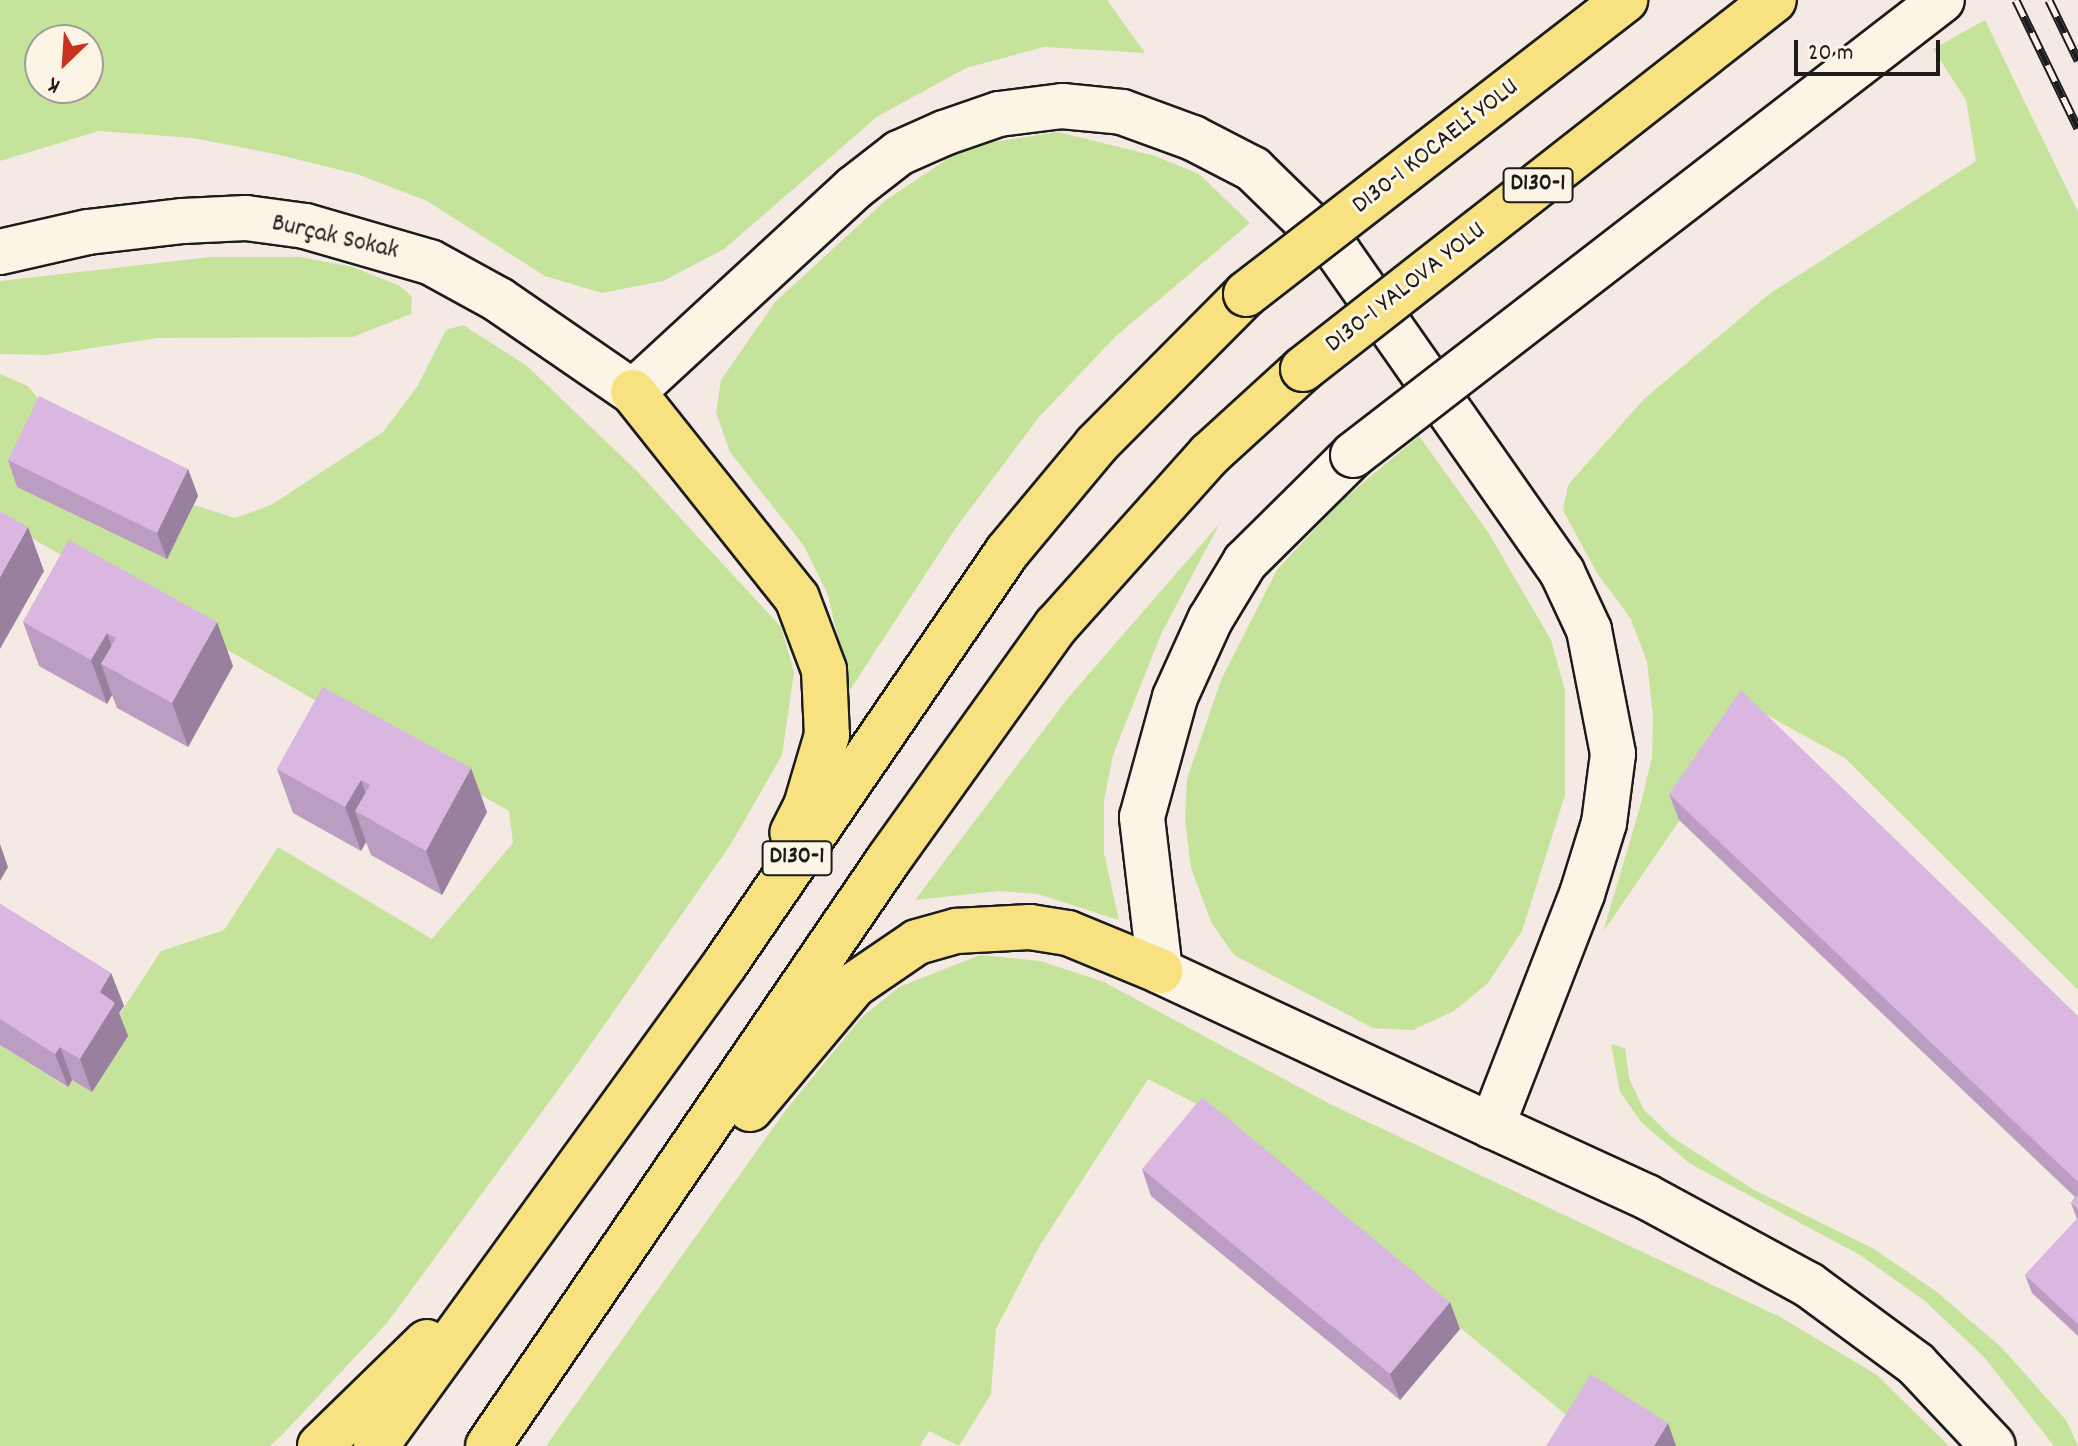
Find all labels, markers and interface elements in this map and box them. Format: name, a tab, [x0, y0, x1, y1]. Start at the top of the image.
north arrow	[24, 24, 104, 104]
scale bar	[1798, 24, 1944, 74]
text: 20 m	[1808, 37, 1854, 71]
text: K	[43, 68, 66, 101]
street label: D130-1 KOCAELİ YOLU	[1347, 72, 1525, 222]
road number: D130-1	[1502, 165, 1574, 205]
street label: Burçak Sokak	[269, 208, 401, 268]
street label: D130-1 YALOVA YOLU	[1320, 216, 1492, 360]
road number: D130-1	[761, 838, 833, 878]

